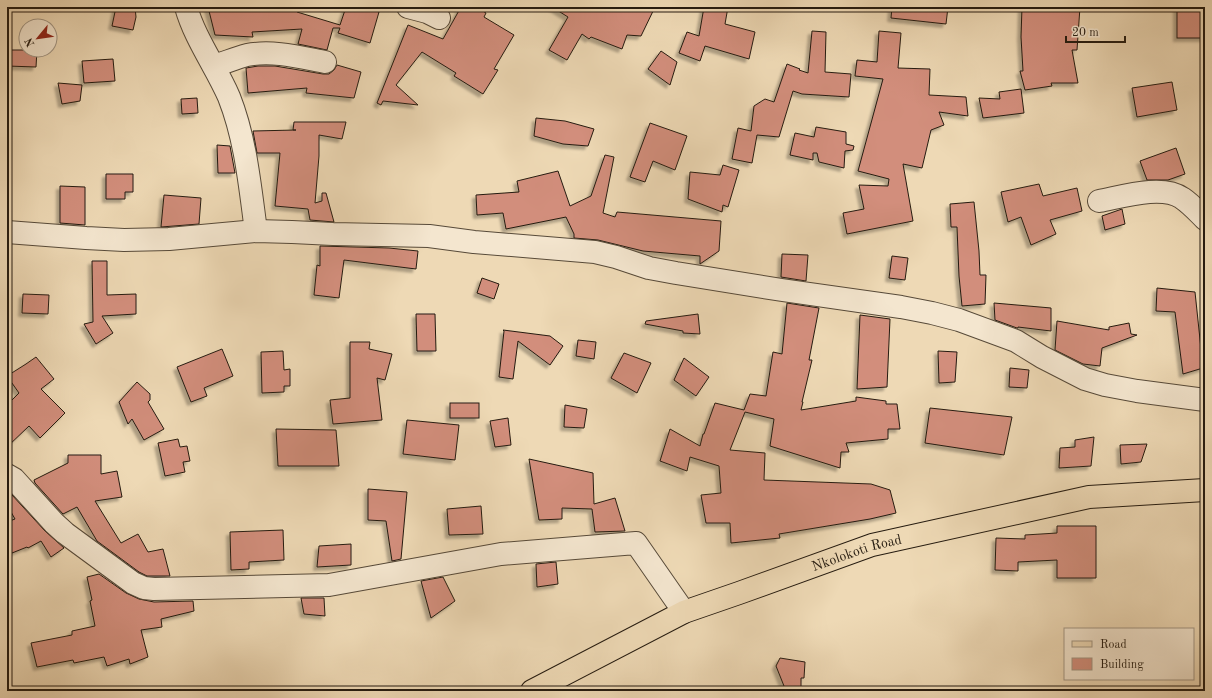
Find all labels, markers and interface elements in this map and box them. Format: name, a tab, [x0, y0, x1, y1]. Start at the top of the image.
north arrow	[18, 18, 58, 58]
scale bar	[1066, 18, 1125, 44]
text: 20 m	[1072, 27, 1099, 39]
text: N	[23, 35, 37, 48]
street label: Nkolokoti Road	[810, 533, 903, 574]
legend	[1064, 628, 1194, 680]
text: Road	[1100, 639, 1127, 651]
text: Building	[1100, 659, 1144, 671]

